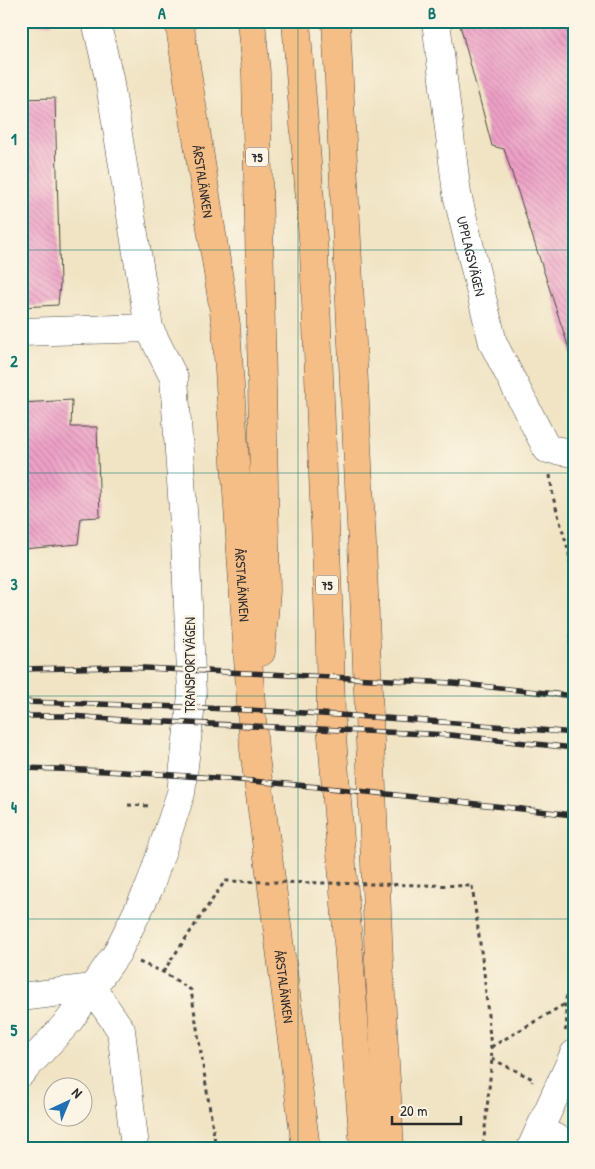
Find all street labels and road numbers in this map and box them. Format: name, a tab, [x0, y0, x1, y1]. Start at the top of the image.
street label: ÅRSTALÄNKEN	[189, 143, 219, 219]
road number: 75	[246, 148, 268, 166]
street label: UPPLAGSVÄGEN	[453, 214, 491, 298]
street label: ÅRSTALÄNKEN	[231, 548, 255, 622]
road number: 75	[316, 576, 338, 594]
street label: TRANSPORTVÄGEN	[180, 617, 199, 713]
street label: ÅRSTALÄNKEN	[271, 949, 299, 1024]

